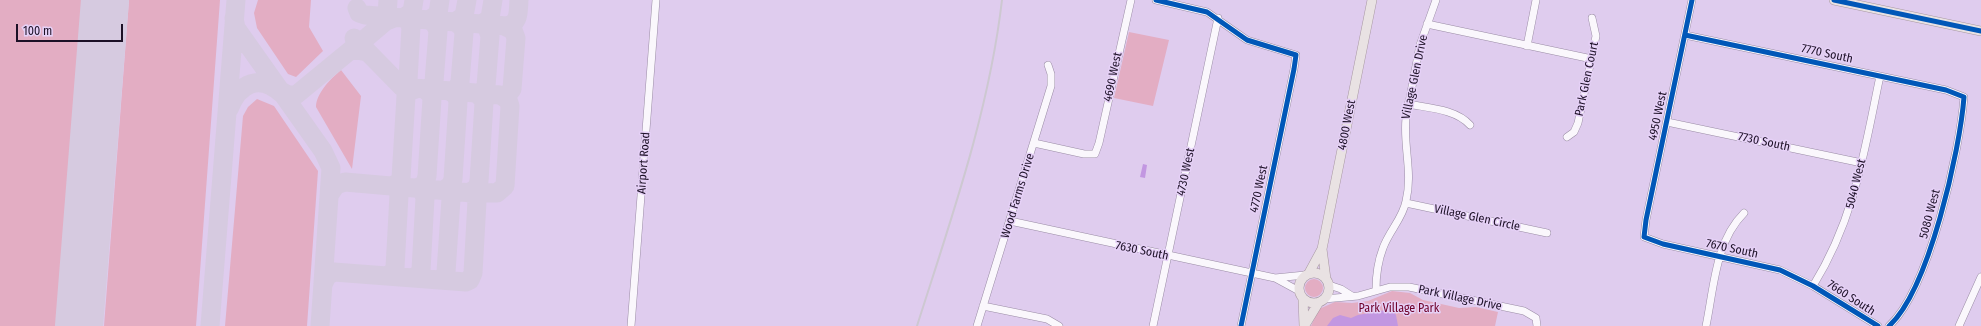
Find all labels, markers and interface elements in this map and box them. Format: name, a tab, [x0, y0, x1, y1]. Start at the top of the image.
scale bar	[18, 16, 125, 42]
text: 100 m	[23, 24, 52, 38]
street label: Village Glen Drive	[1399, 34, 1431, 120]
street label: Park Glen Court	[1572, 40, 1602, 118]
street label: 7770 South	[1800, 42, 1854, 66]
street label: 4690 West	[1101, 51, 1125, 103]
street label: 4950 West	[1646, 90, 1670, 142]
street label: 4800 West	[1335, 99, 1359, 151]
street label: 7730 South	[1737, 129, 1791, 155]
street label: Airport Road	[635, 132, 653, 194]
street label: 4730 West	[1174, 147, 1198, 197]
street label: Wood Farms Drive	[998, 152, 1038, 240]
street label: 5040 West	[1843, 158, 1869, 210]
street label: 4770 West	[1247, 164, 1271, 214]
street label: 5080 West	[1916, 188, 1944, 240]
street label: Village Glen Circle	[1433, 202, 1521, 234]
street label: 7670 South	[1705, 236, 1759, 262]
street label: 7630 South	[1114, 238, 1170, 264]
street label: 7660 South	[1824, 277, 1878, 319]
street label: Park Village Drive	[1417, 282, 1503, 314]
park label: Park Village Park	[1359, 302, 1439, 316]

